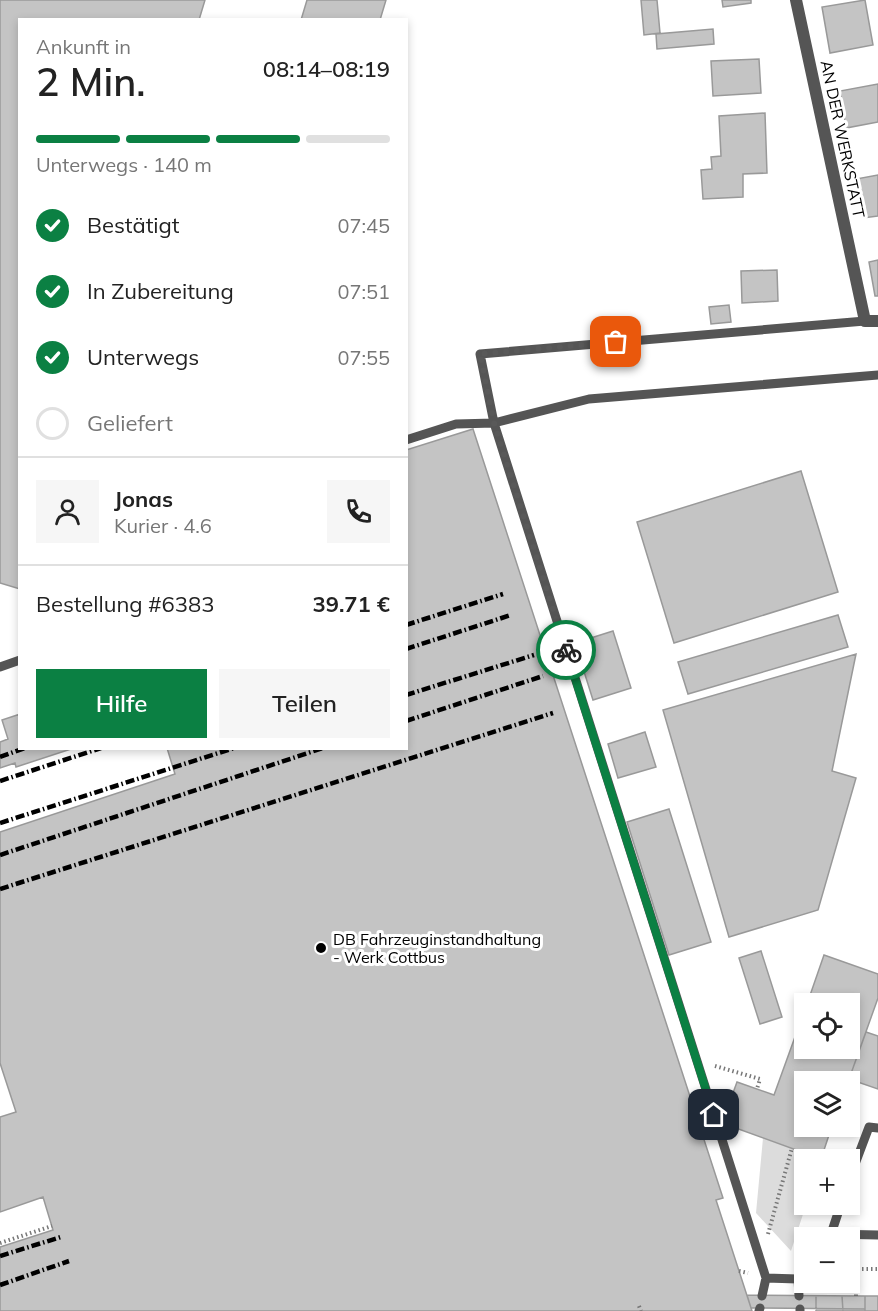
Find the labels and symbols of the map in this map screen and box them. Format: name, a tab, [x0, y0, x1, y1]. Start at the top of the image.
street label: AN DER WERKSTATT	[817, 58, 870, 220]
pin	[590, 316, 641, 367]
courier	[536, 620, 596, 680]
place label: DB Fahrzeuginstandhaltung - Werk Cottbus	[333, 929, 541, 967]
marker: DB Fahrzeuginstandhaltung - Werk Cottbus	[314, 941, 328, 955]
pin	[688, 1089, 739, 1140]

